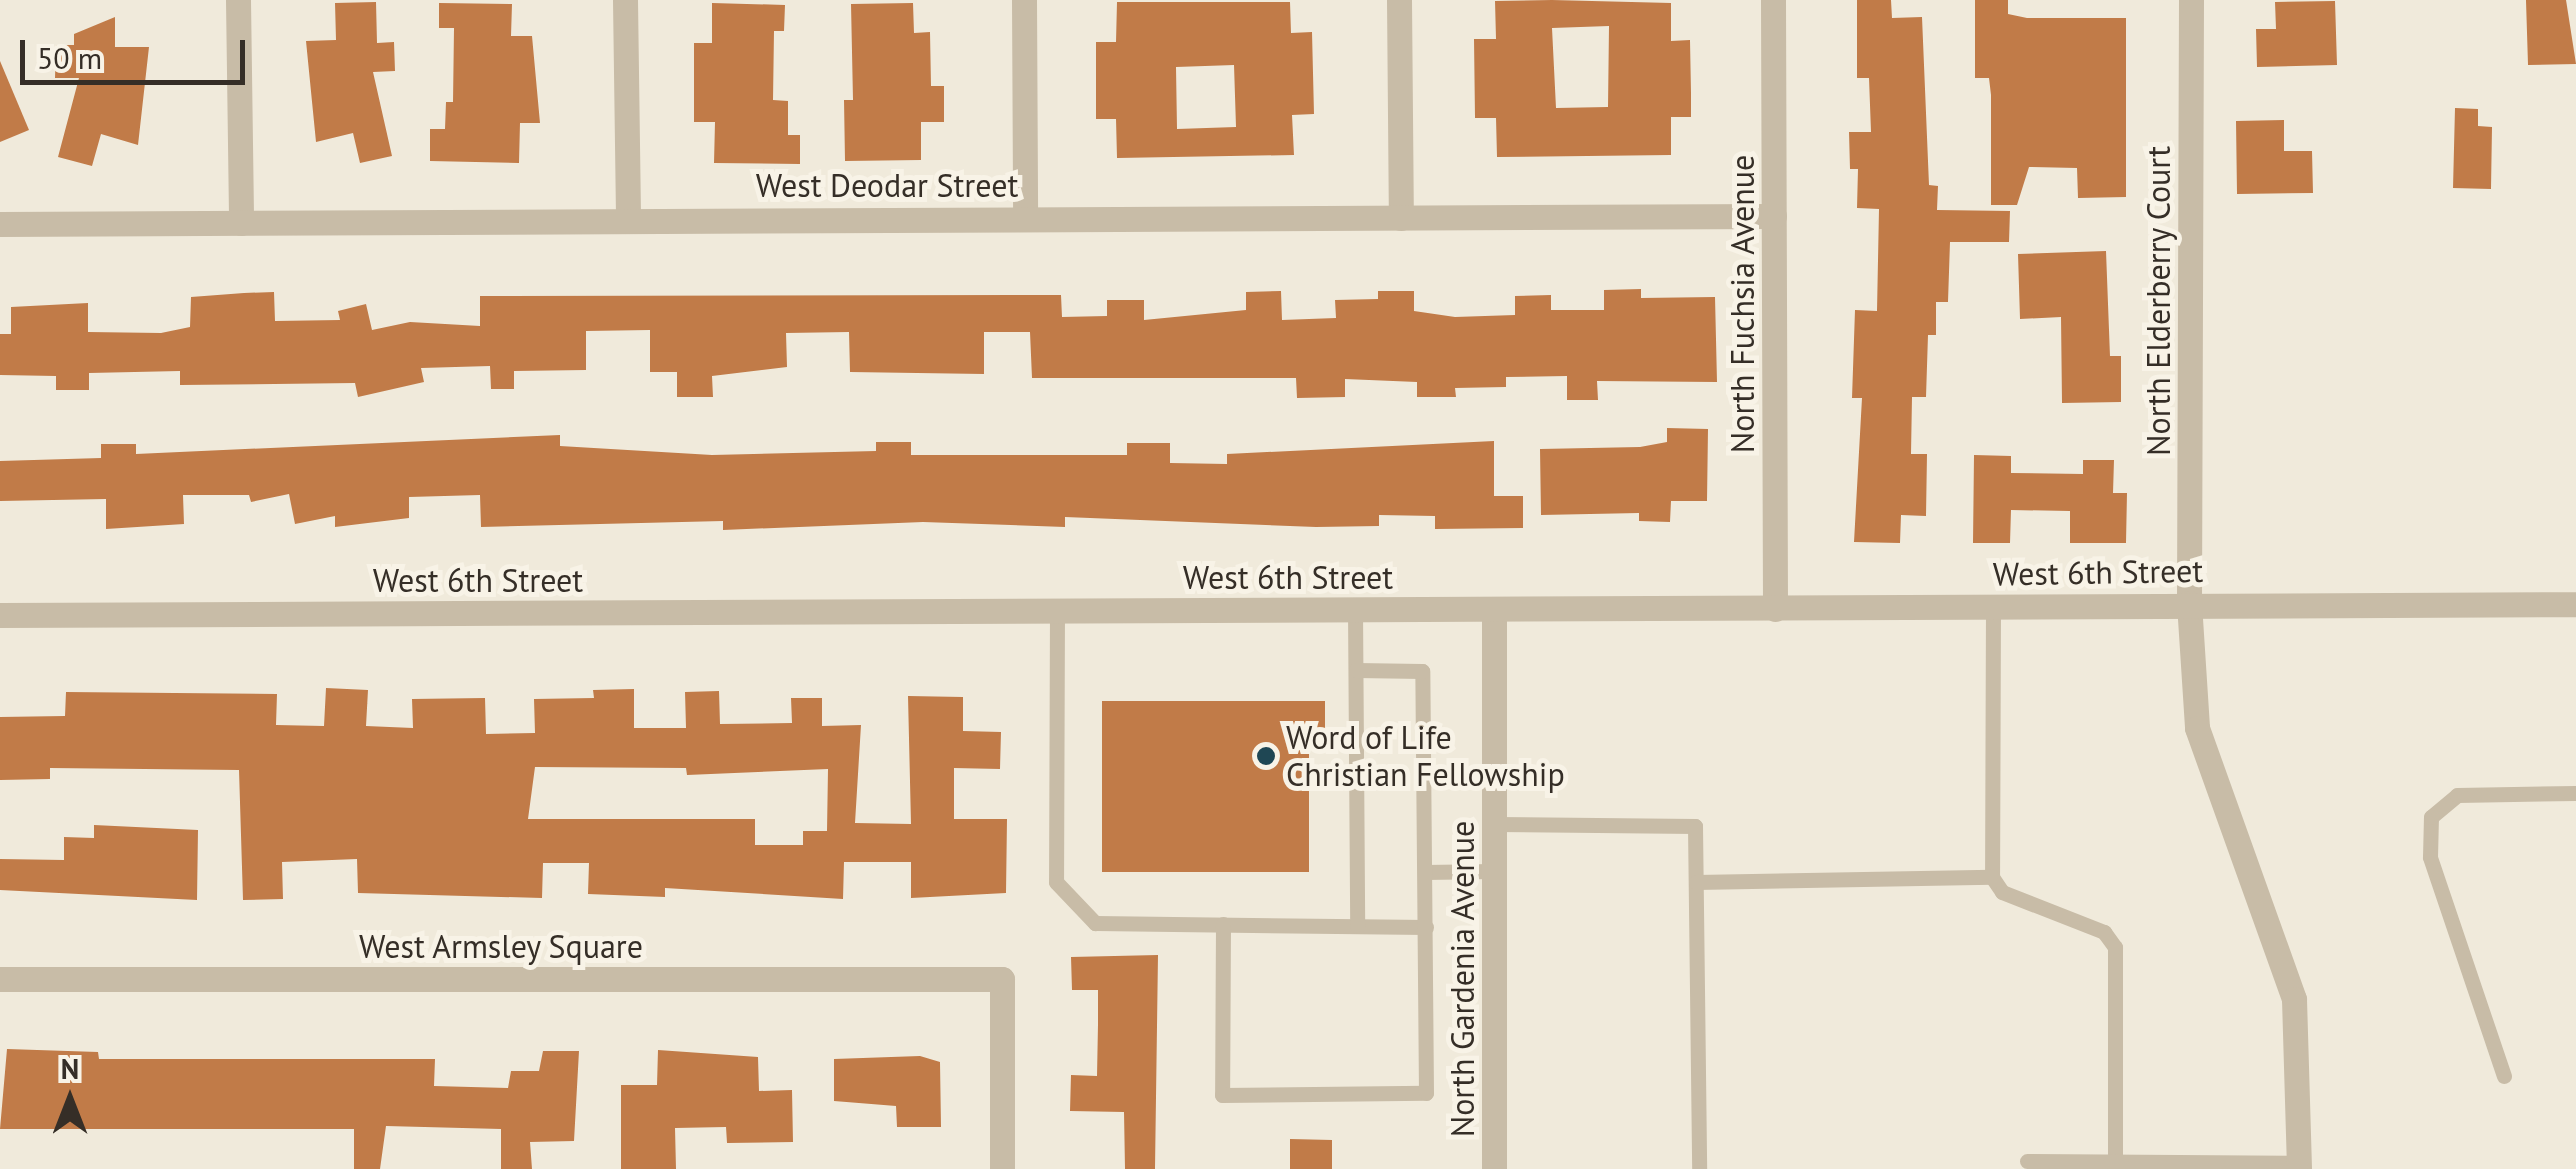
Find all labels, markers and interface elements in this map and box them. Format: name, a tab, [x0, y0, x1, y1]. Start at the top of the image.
scale bar	[25, 20, 250, 82]
text: 50 m	[37, 38, 102, 77]
street label: North Elderberry Court	[2139, 145, 2177, 457]
street label: North Fuchsia Avenue	[1723, 154, 1761, 454]
street label: West Deodar Street	[756, 166, 1018, 204]
street label: West 6th Street	[1993, 551, 2203, 593]
street label: West 6th Street	[1183, 558, 1393, 596]
street label: West 6th Street	[373, 561, 583, 599]
place label: Word of Life Christian Fellowship	[1286, 719, 1565, 794]
marker: Word of Life Christian Fellowship	[1255, 745, 1277, 767]
street label: North Gardenia Avenue	[1443, 820, 1481, 1138]
street label: West Armsley Square	[358, 927, 644, 965]
north arrow	[20, 1049, 120, 1149]
text: N	[61, 1050, 79, 1087]

